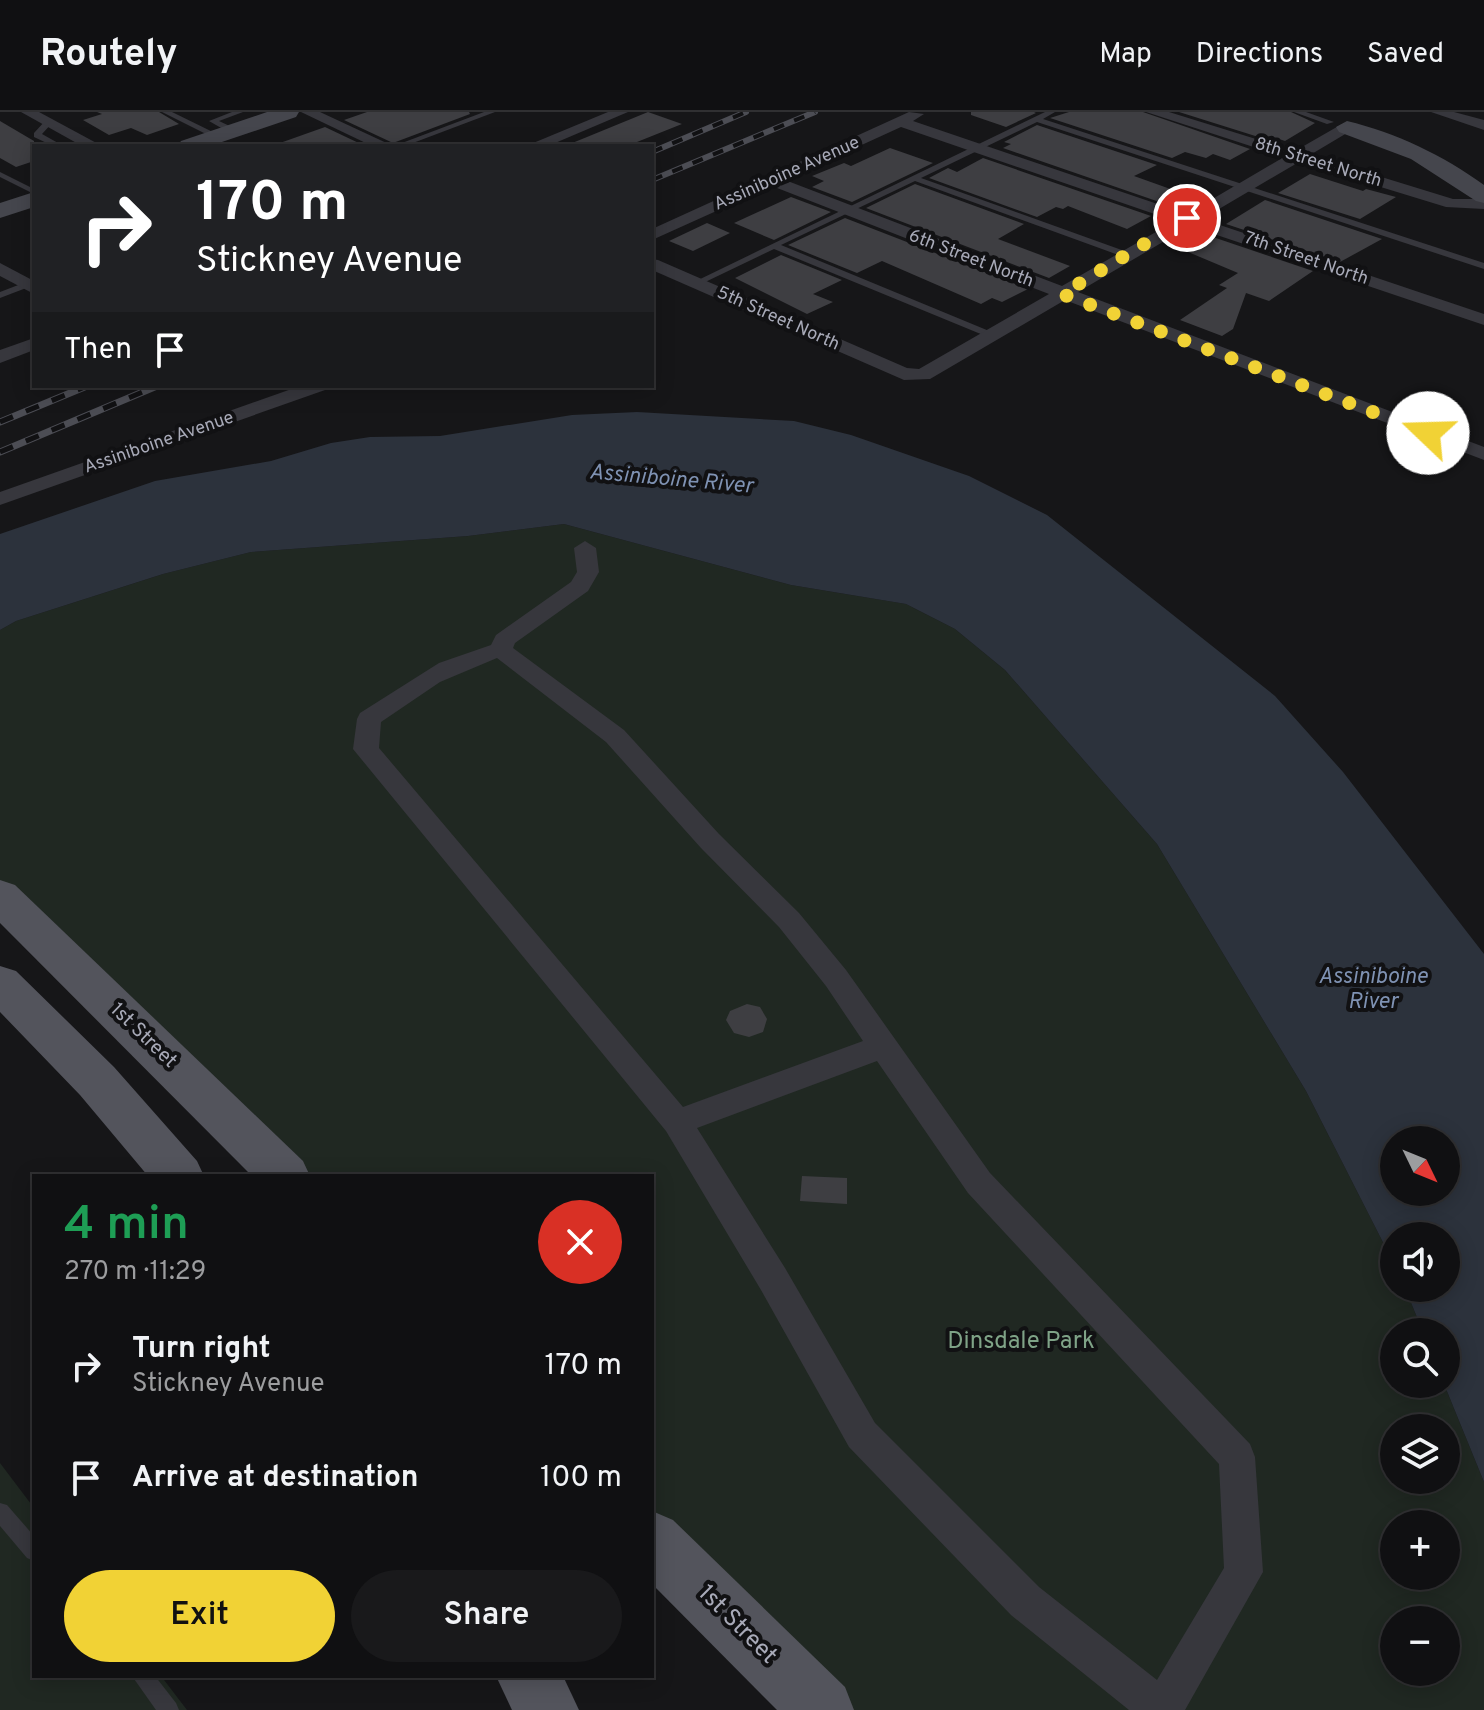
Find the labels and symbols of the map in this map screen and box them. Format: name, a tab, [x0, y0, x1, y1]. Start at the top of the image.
street label: Assiniboine Avenue	[711, 132, 863, 216]
street label: 8th Street North	[1252, 133, 1384, 193]
pin	[1153, 184, 1221, 252]
street label: 6th Street North	[905, 225, 1037, 293]
street label: 7th Street North	[1241, 227, 1371, 291]
street label: 5th Street North	[713, 282, 843, 356]
position arrow	[1386, 391, 1470, 475]
street label: Assiniboine Avenue	[81, 407, 237, 479]
water label: Assiniboine River	[588, 459, 756, 501]
water label: Assiniboine River	[1318, 964, 1428, 1016]
street label: 1st Street	[104, 998, 182, 1074]
north arrow	[1380, 1126, 1460, 1206]
park label: Dinsdale Park	[947, 1327, 1095, 1357]
street label: 1st Street	[691, 1579, 783, 1671]

